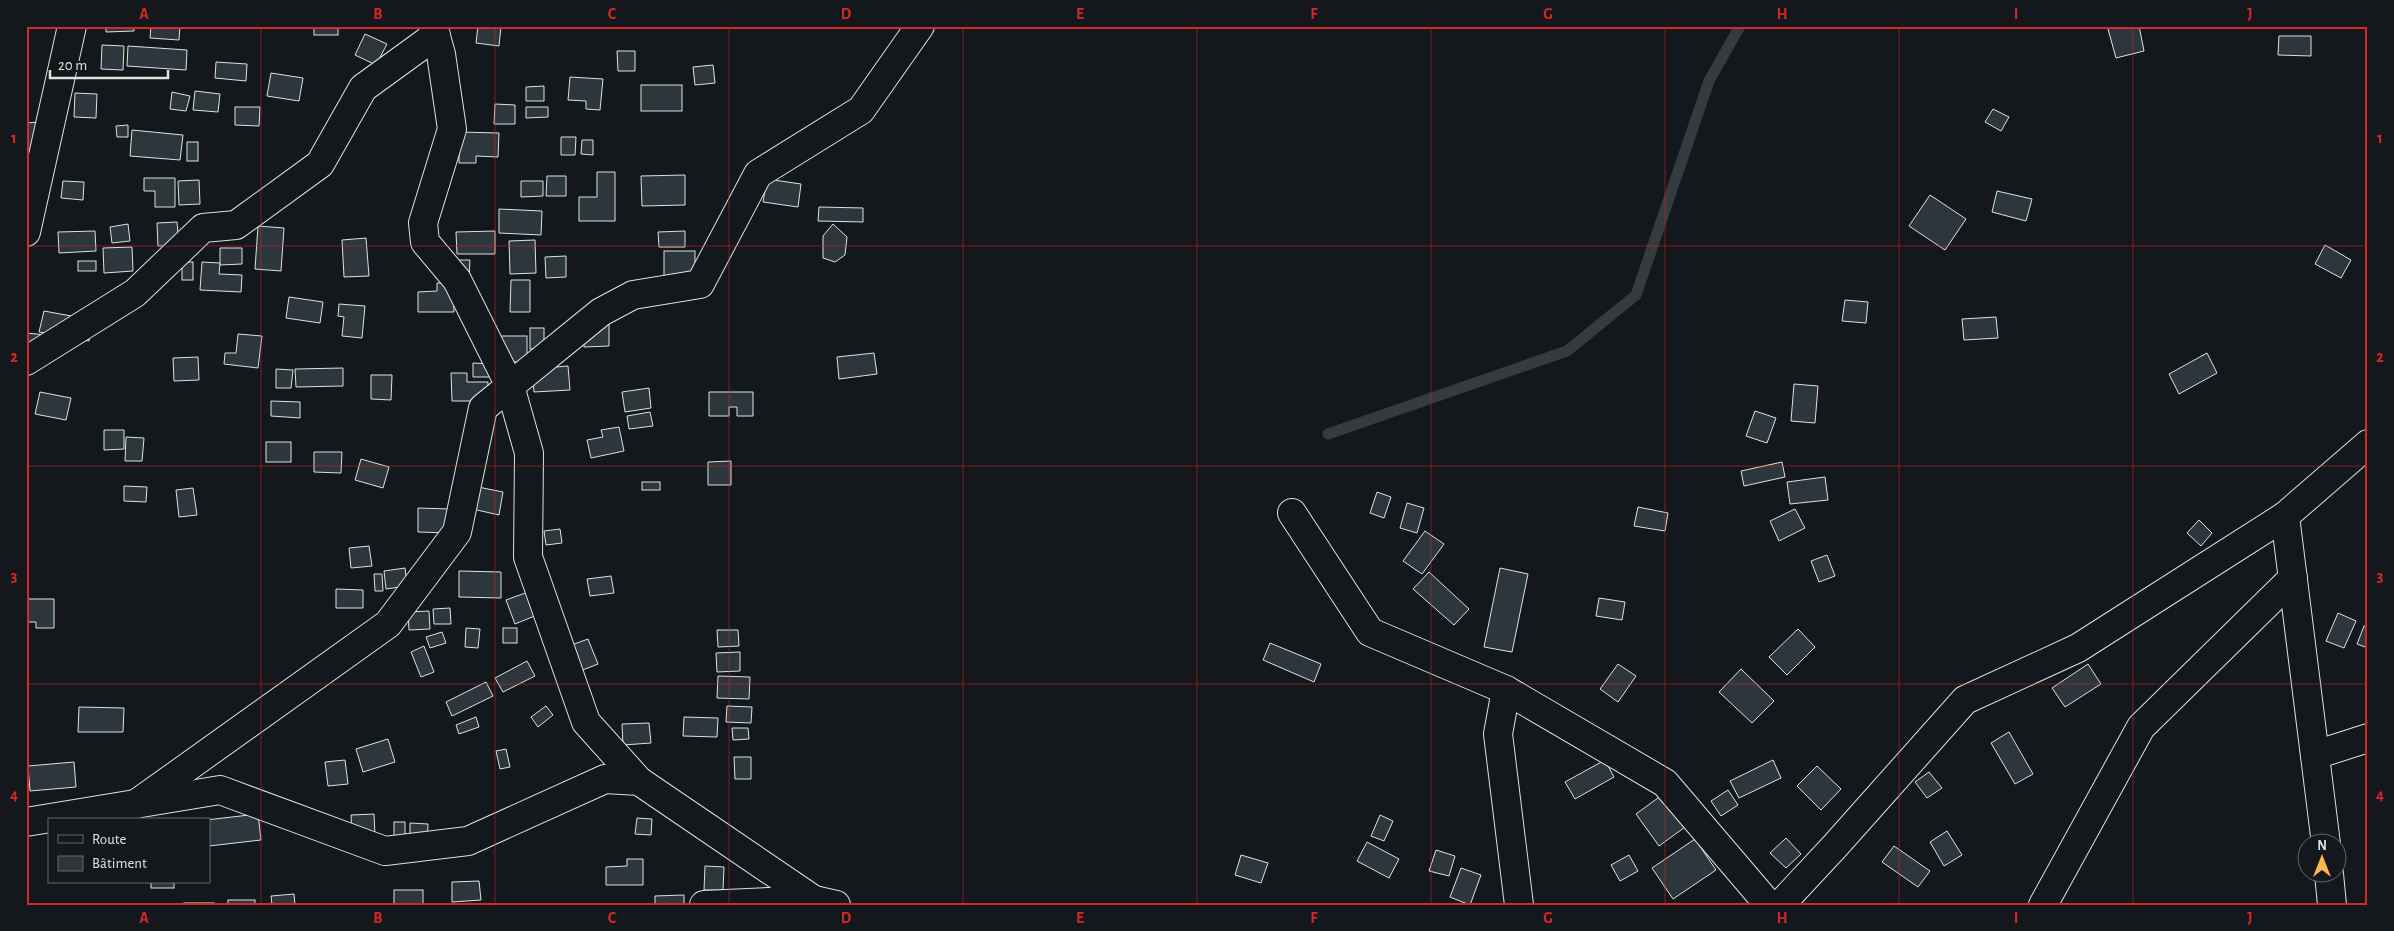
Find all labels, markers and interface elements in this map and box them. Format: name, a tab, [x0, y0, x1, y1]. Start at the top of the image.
text: A	[139, 6, 149, 22]
text: B	[373, 6, 383, 22]
text: C	[608, 6, 617, 22]
text: D	[841, 6, 852, 22]
text: E	[1076, 6, 1084, 22]
text: F	[1310, 6, 1318, 22]
text: G	[1543, 6, 1553, 22]
text: H	[1776, 6, 1788, 22]
text: I	[2014, 6, 2018, 22]
text: J	[2247, 6, 2253, 22]
scale bar	[50, 48, 168, 80]
text: 20 m	[58, 58, 87, 73]
text: 1	[11, 130, 17, 146]
text: 1	[2377, 130, 2383, 146]
text: 2	[10, 349, 18, 365]
text: 2	[2376, 349, 2384, 365]
text: 3	[11, 568, 18, 584]
text: 3	[2377, 568, 2384, 584]
text: 4	[10, 787, 18, 803]
text: 4	[2376, 787, 2384, 803]
legend	[48, 818, 210, 884]
text: Route	[92, 832, 126, 847]
north arrow	[2296, 834, 2346, 884]
text: N	[2317, 839, 2327, 853]
text: Bâtiment	[92, 856, 147, 871]
text: A	[139, 910, 149, 926]
text: B	[373, 910, 383, 926]
text: C	[608, 910, 617, 926]
text: D	[841, 910, 852, 926]
text: E	[1076, 910, 1084, 926]
text: F	[1310, 910, 1318, 926]
text: G	[1543, 910, 1553, 926]
text: H	[1776, 910, 1788, 926]
text: I	[2014, 910, 2018, 926]
text: J	[2247, 910, 2253, 926]

